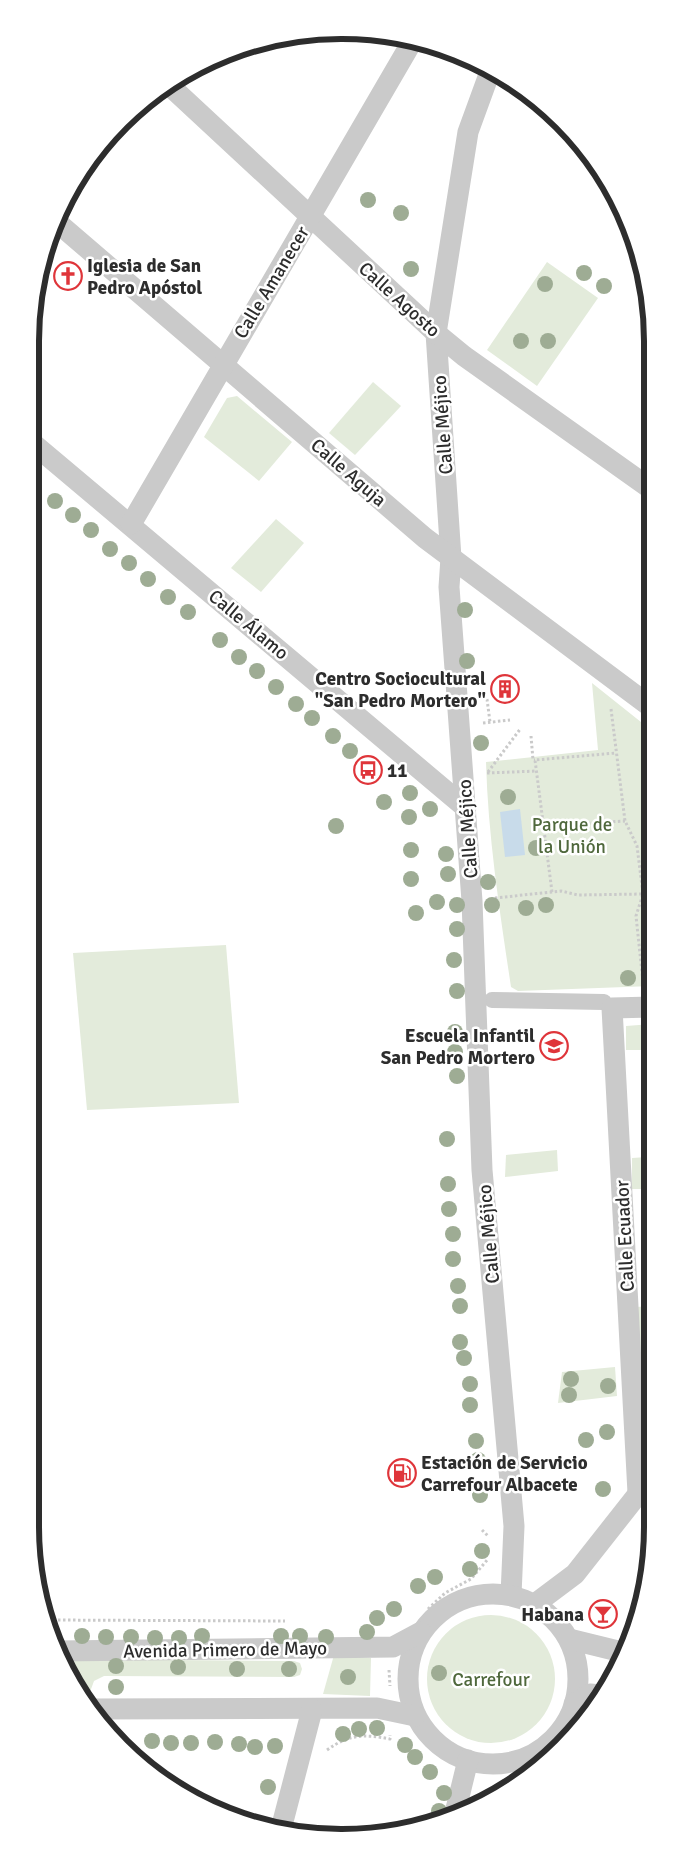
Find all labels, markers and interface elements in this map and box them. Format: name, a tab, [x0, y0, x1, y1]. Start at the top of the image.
street label: Calle Amanecer	[229, 222, 315, 343]
place label: Iglesia de San Pedro Apóstol	[87, 254, 202, 300]
street label: Calle Agosto	[354, 257, 445, 343]
church icon: Iglesia de San Pedro Apóstol	[53, 261, 83, 291]
street label: Calle Méjico	[428, 374, 458, 475]
street label: Calle Aguja	[306, 433, 391, 512]
street label: Calle Álamo	[203, 584, 293, 665]
place label: Centro Sociocultural "San Pedro Mortero"	[315, 667, 486, 713]
building icon: Centro Sociocultural "San Pedro Mortero"	[490, 674, 520, 704]
bus stop icon: 11	[353, 755, 383, 785]
place label: 11	[387, 759, 408, 783]
street label: Calle Méjico	[453, 778, 483, 879]
park label: Parque de la Unión	[532, 813, 612, 859]
place label: Escuela Infantil San Pedro Mortero	[381, 1024, 535, 1070]
school or university icon: Escuela Infantil San Pedro Mortero	[539, 1031, 569, 1061]
street label: Calle Ecuador	[610, 1179, 640, 1292]
street label: Calle Méjico	[473, 1183, 505, 1284]
place label: Estación de Servicio Carrefour Albacete	[421, 1451, 588, 1497]
fuel station icon: Estación de Servicio Carrefour Albacete	[387, 1458, 417, 1488]
bar icon: Habana	[588, 1599, 618, 1629]
place label: Habana	[521, 1603, 584, 1627]
street label: Avenida Primero de Mayo	[123, 1636, 327, 1664]
park label: Carrefour	[452, 1668, 530, 1692]

